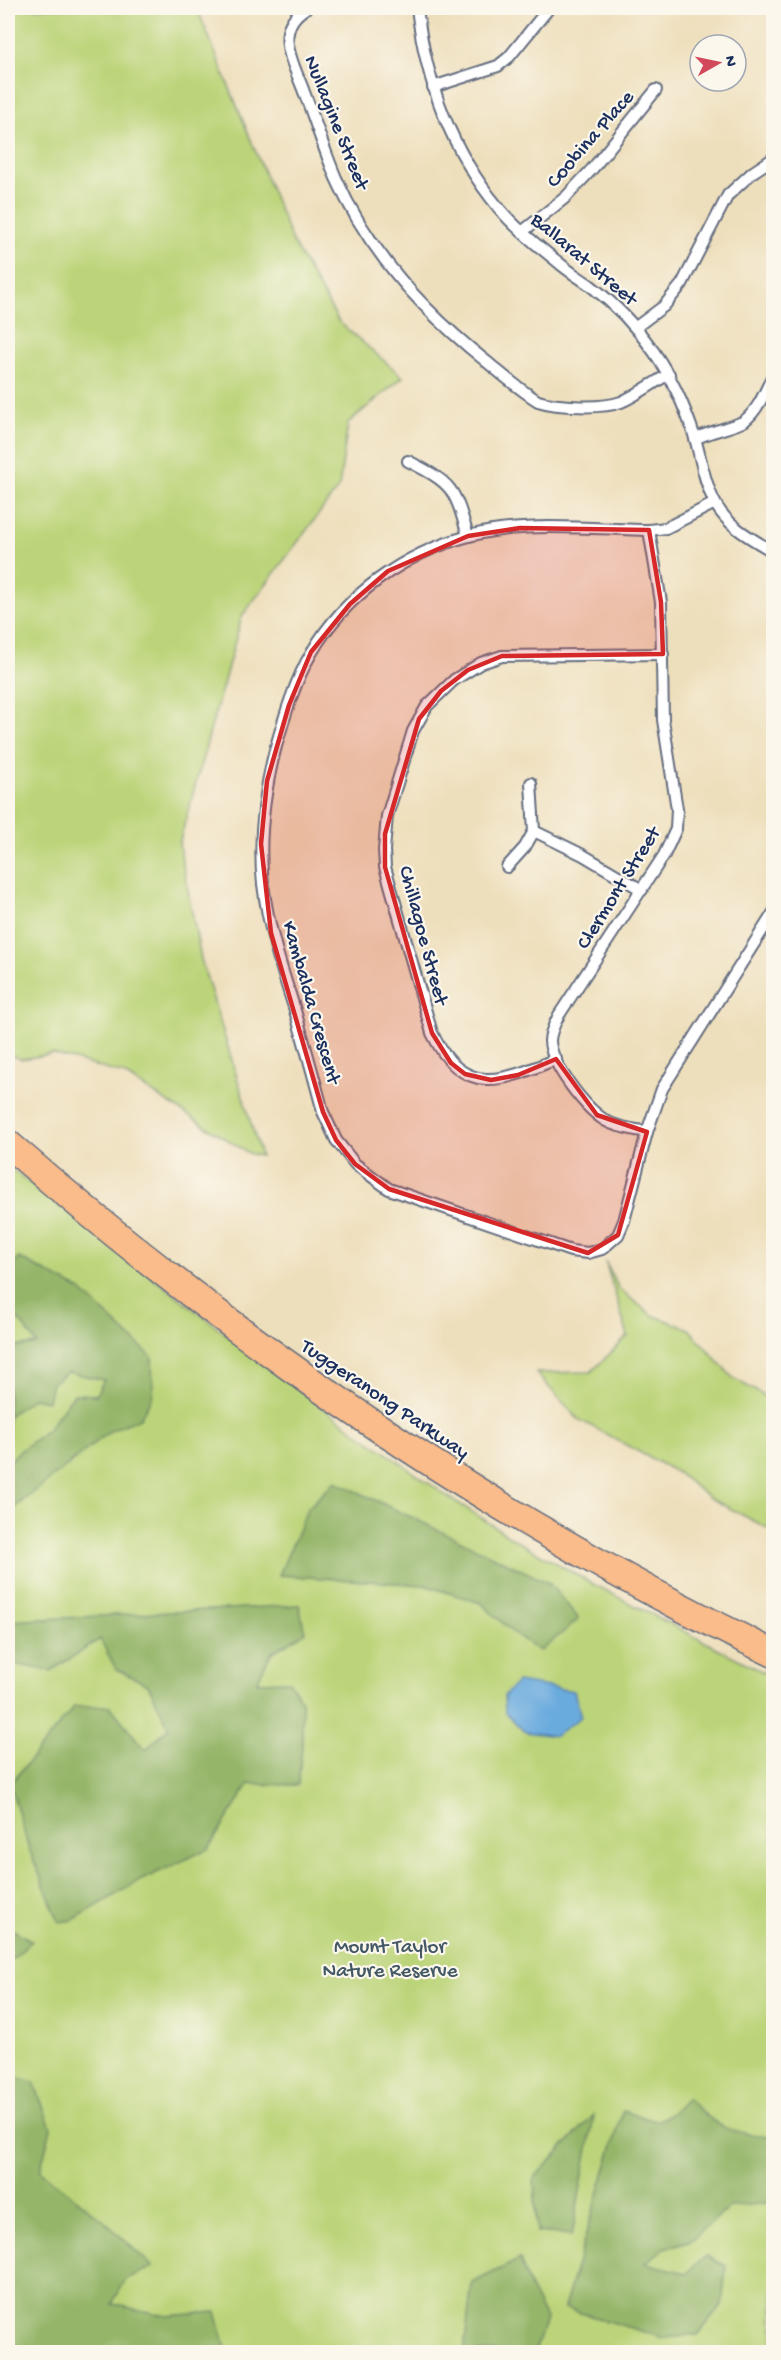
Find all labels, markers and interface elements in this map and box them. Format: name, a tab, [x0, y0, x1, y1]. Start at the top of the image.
north arrow	[688, 33, 748, 93]
street label: Nullagine Street	[296, 52, 374, 196]
text: N	[719, 55, 740, 68]
street label: Coobina Place	[542, 85, 642, 194]
street label: Ballarat Street	[523, 208, 643, 314]
street label: Clermont Street	[572, 821, 669, 955]
street label: Chillagoe Street	[391, 864, 453, 1010]
street label: Kambalda Crescent	[274, 919, 346, 1090]
street label: Tuggeranong Parkway	[294, 1335, 473, 1467]
park label: Mount Taylor Nature Reserve	[323, 1936, 459, 1985]

